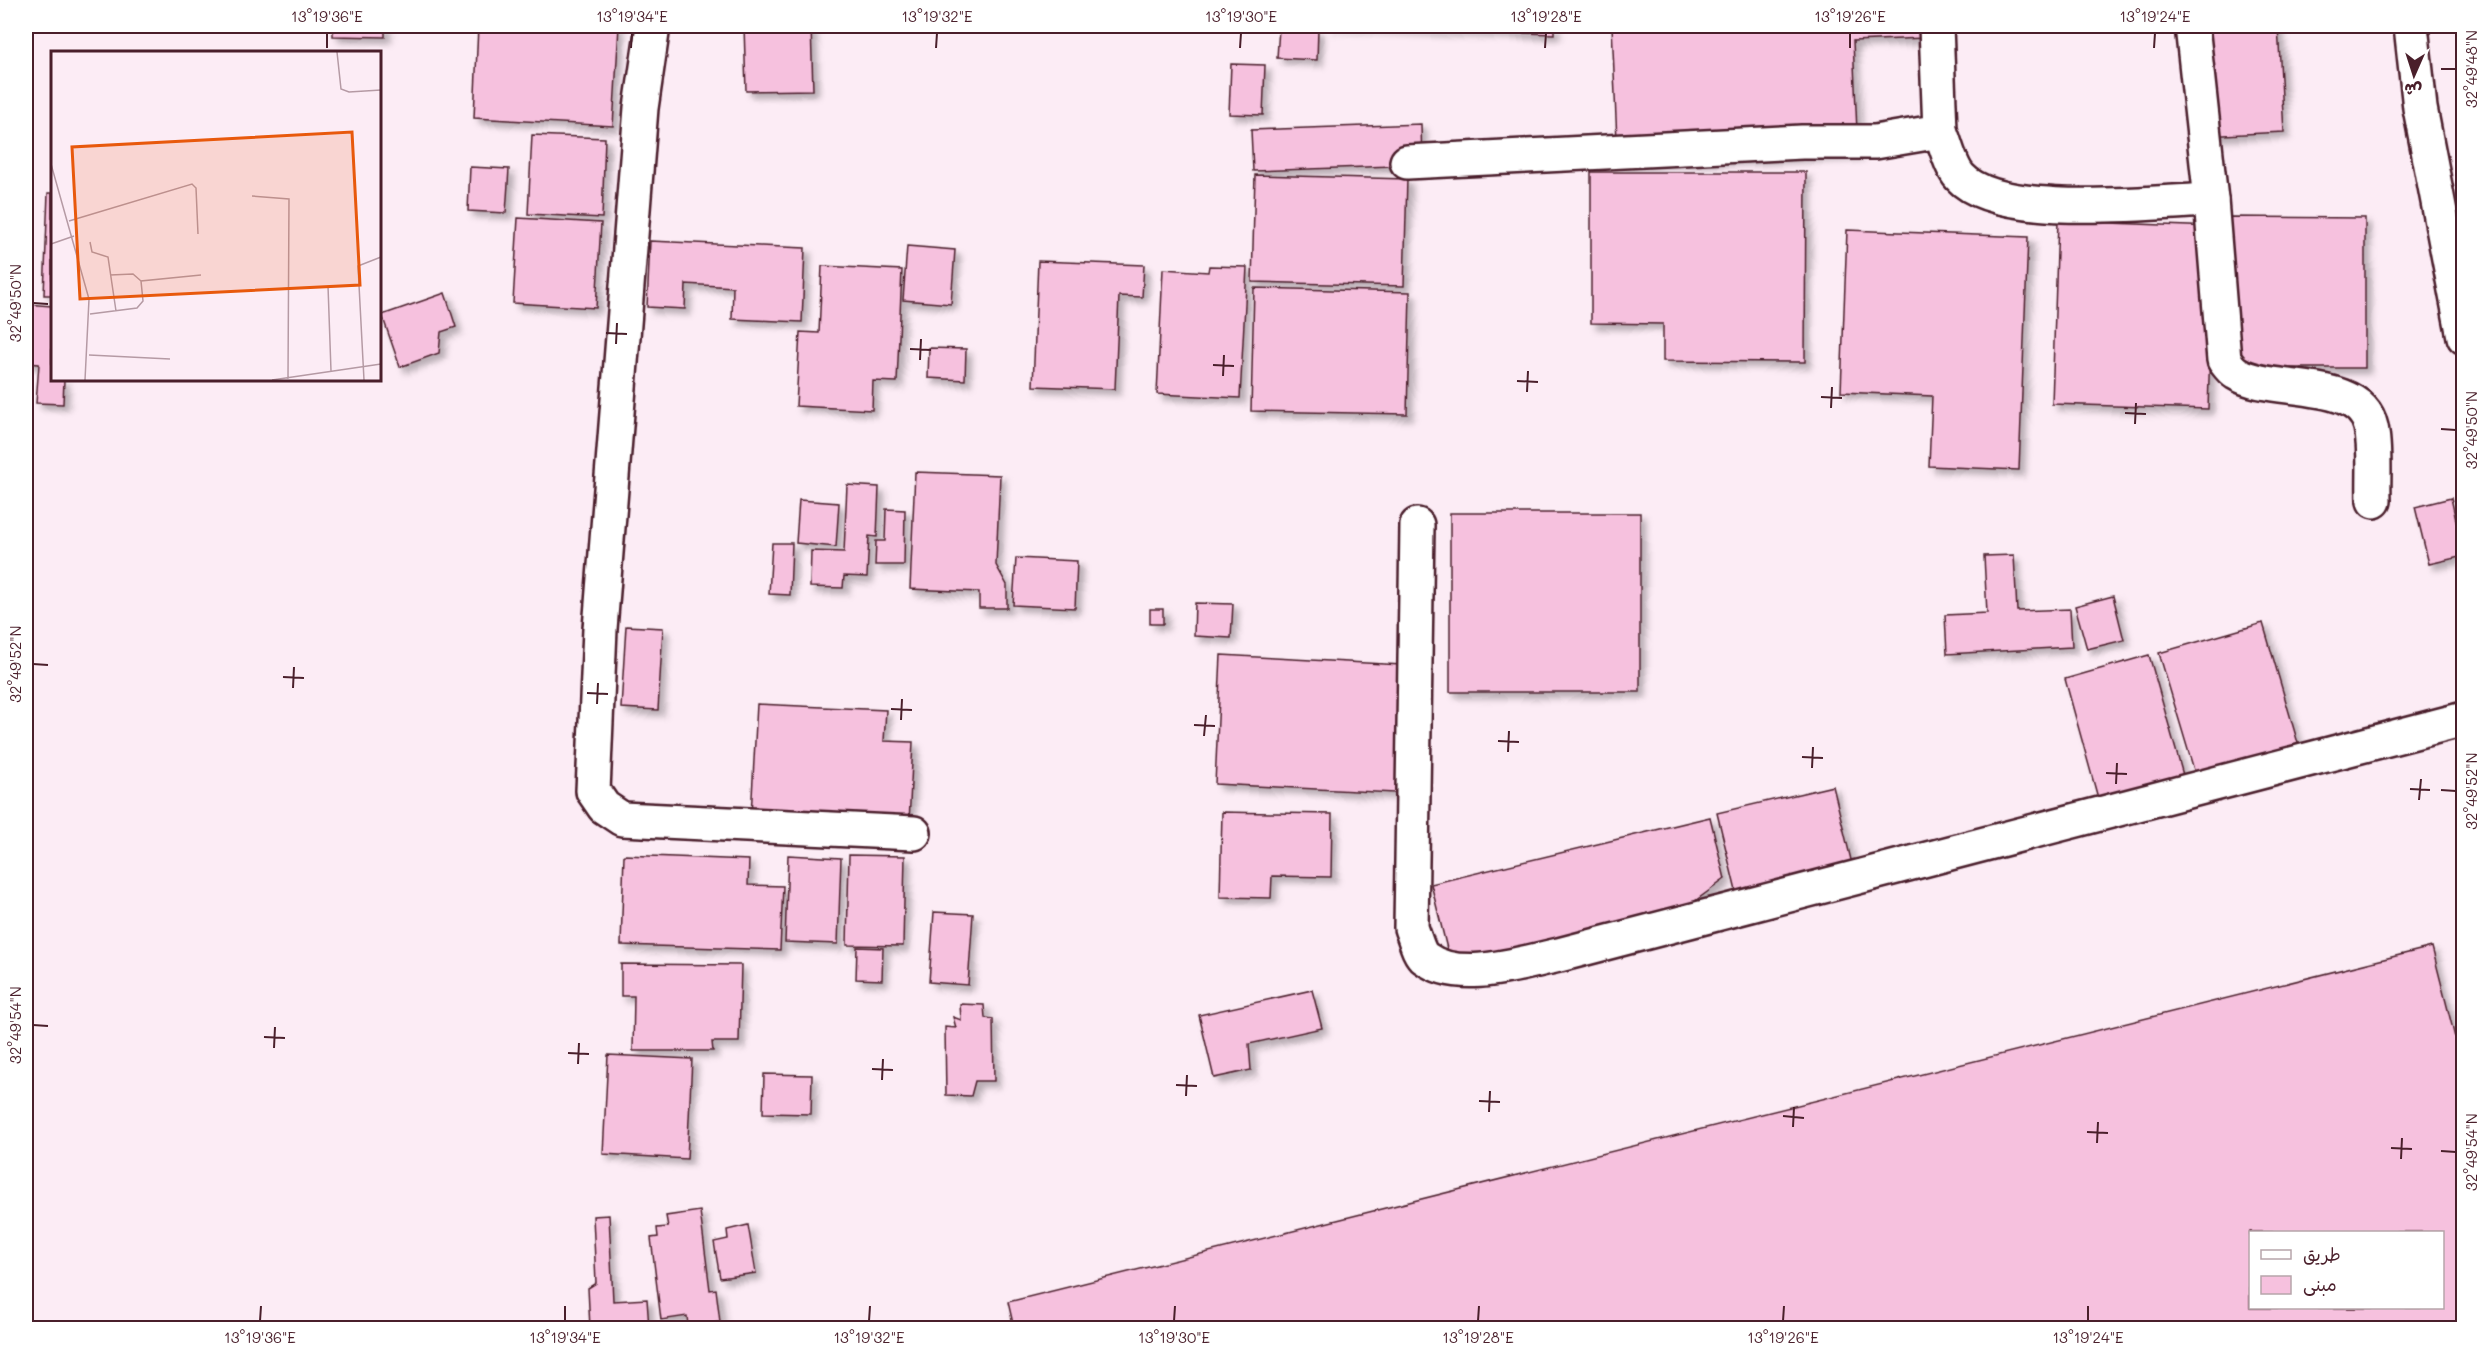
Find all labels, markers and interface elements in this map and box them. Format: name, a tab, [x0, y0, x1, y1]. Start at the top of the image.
text: 13°19'36"E	[291, 6, 363, 26]
text: 13°19'34"E	[596, 6, 668, 26]
text: 13°19'32"E	[901, 6, 973, 26]
text: 13°19'30"E	[1205, 6, 1277, 26]
text: 13°19'28"E	[1510, 6, 1582, 26]
text: 13°19'26"E	[1814, 6, 1886, 26]
text: 13°19'24"E	[2119, 6, 2191, 26]
text: 32°49'48"N	[2461, 30, 2481, 108]
north arrow	[2384, 45, 2444, 105]
inset map	[51, 51, 381, 381]
text: ش	[2404, 80, 2423, 101]
text: 32°49'50"N	[5, 264, 25, 342]
text: 32°49'50"N	[2461, 391, 2481, 469]
text: 32°49'52"N	[5, 625, 25, 703]
text: 32°49'52"N	[2461, 752, 2481, 830]
text: 32°49'54"N	[5, 986, 25, 1064]
text: 32°49'54"N	[2461, 1113, 2481, 1191]
legend	[2249, 1231, 2444, 1309]
text: طريق	[2303, 1242, 2341, 1266]
text: مبنى	[2303, 1272, 2337, 1296]
text: 13°19'36"E	[224, 1327, 296, 1347]
text: 13°19'34"E	[529, 1327, 601, 1347]
text: 13°19'32"E	[833, 1327, 905, 1347]
text: 13°19'30"E	[1138, 1327, 1210, 1347]
text: 13°19'28"E	[1442, 1327, 1514, 1347]
text: 13°19'26"E	[1747, 1327, 1819, 1347]
text: 13°19'24"E	[2052, 1327, 2124, 1347]

